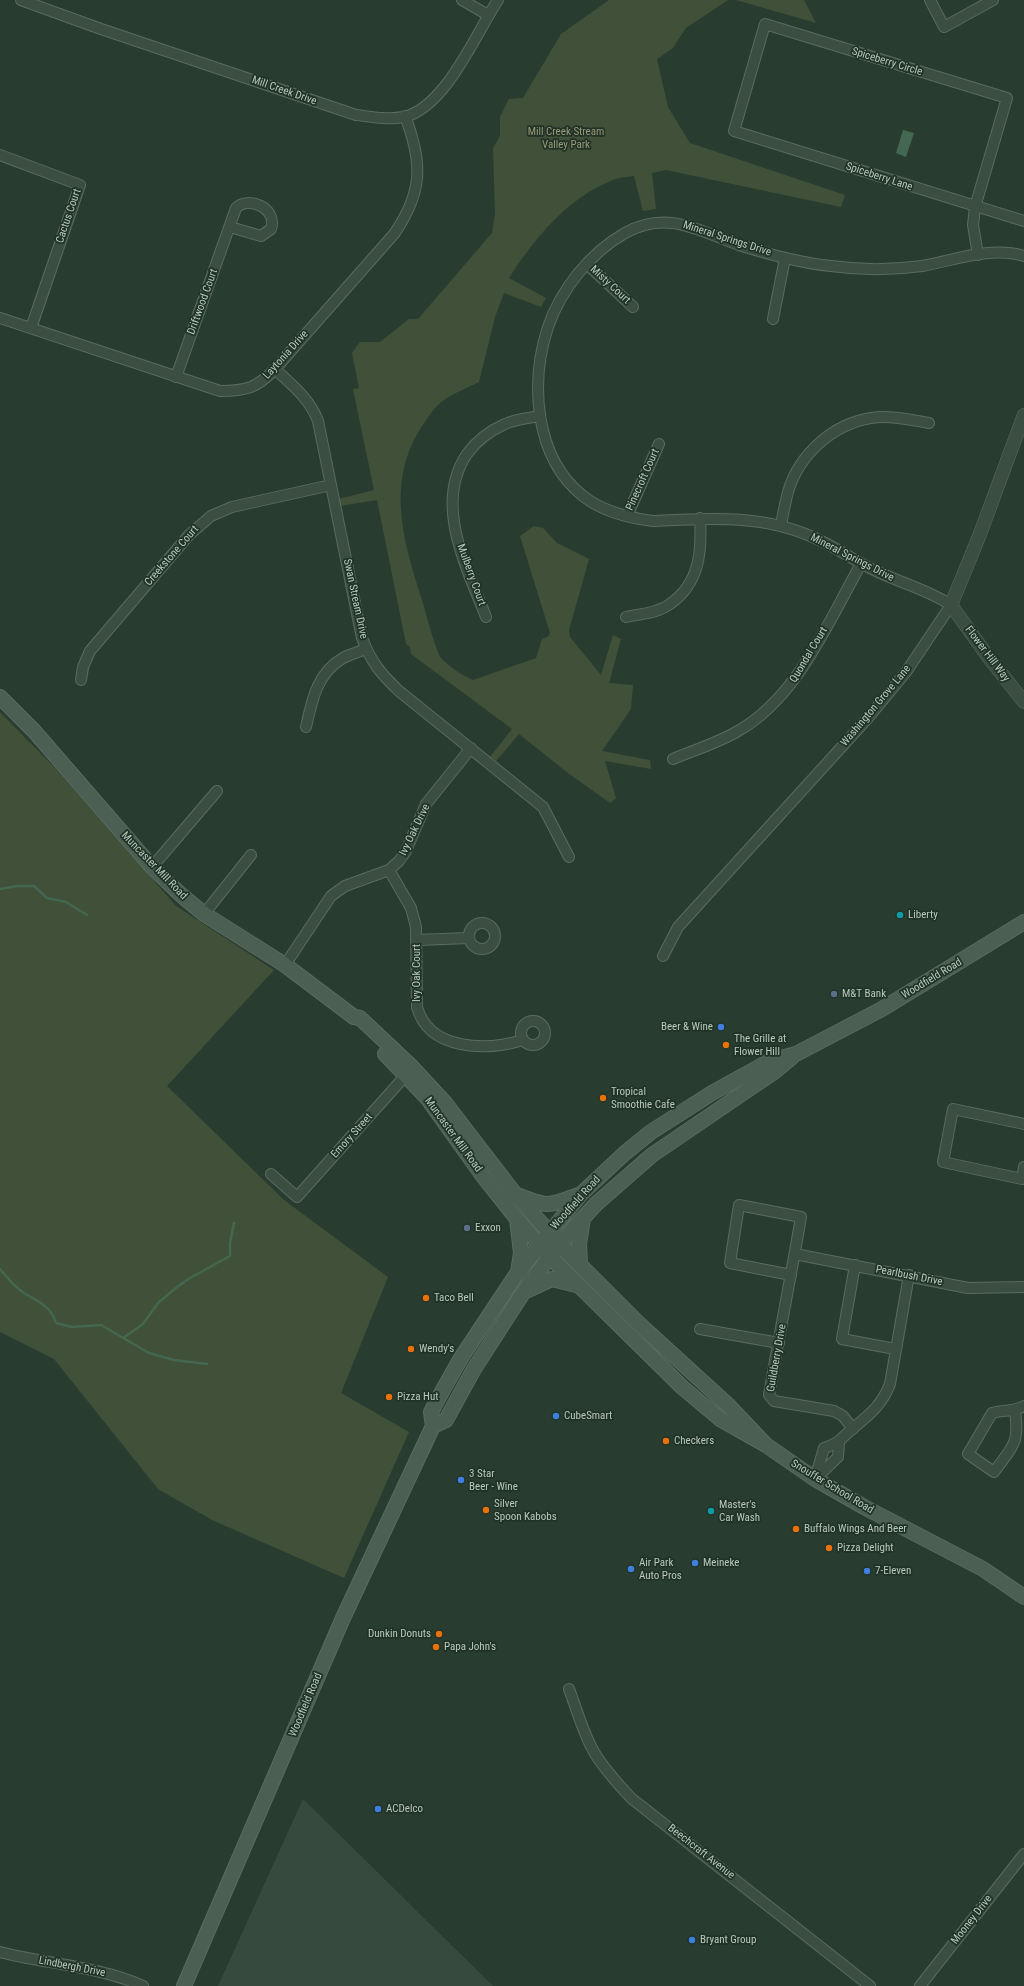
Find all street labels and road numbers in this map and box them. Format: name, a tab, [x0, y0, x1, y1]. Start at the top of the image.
street label: Spiceberry Circle	[850, 45, 924, 79]
street label: Mill Creek Drive	[250, 74, 318, 108]
street label: Spiceberry Lane	[844, 160, 914, 194]
street label: Cactus Court	[54, 187, 84, 245]
street label: Mineral Springs Drive	[681, 219, 773, 259]
street label: Misty Court	[587, 263, 633, 307]
street label: Driftwood Court	[185, 267, 221, 337]
street label: Laytonia Drive	[261, 328, 311, 382]
street label: Pinecroft Court	[624, 447, 662, 513]
street label: Creekstone Court	[142, 523, 202, 589]
street label: Mineral Springs Drive	[808, 531, 896, 585]
street label: Mulberry Court	[454, 542, 488, 608]
street label: Swan Stream Drive	[340, 558, 370, 640]
street label: Flower Hill Way	[962, 624, 1012, 684]
street label: Quondal Court	[787, 625, 831, 685]
street label: Washington Grove Lane	[838, 663, 914, 749]
street label: Ivy Oak Drive	[397, 802, 433, 858]
street label: Muncaster Mill Road	[118, 829, 190, 903]
street label: Ivy Oak Court	[410, 944, 424, 1002]
street label: Woodfield Road	[900, 956, 964, 1002]
street label: Muncaster Mill Road	[421, 1095, 485, 1175]
street label: Emory Street	[328, 1111, 376, 1161]
street label: Woodfield Road	[548, 1173, 604, 1233]
street label: Pearlbush Drive	[874, 1263, 944, 1289]
street label: Guildberry Drive	[765, 1323, 789, 1393]
street label: Snouffer School Road	[788, 1457, 876, 1517]
street label: Woodfield Road	[287, 1671, 325, 1739]
street label: Beechcraft Avenue	[665, 1822, 737, 1882]
street label: Mooney Drive	[949, 1893, 995, 1947]
street label: Lindbergh Drive	[38, 1954, 106, 1980]

